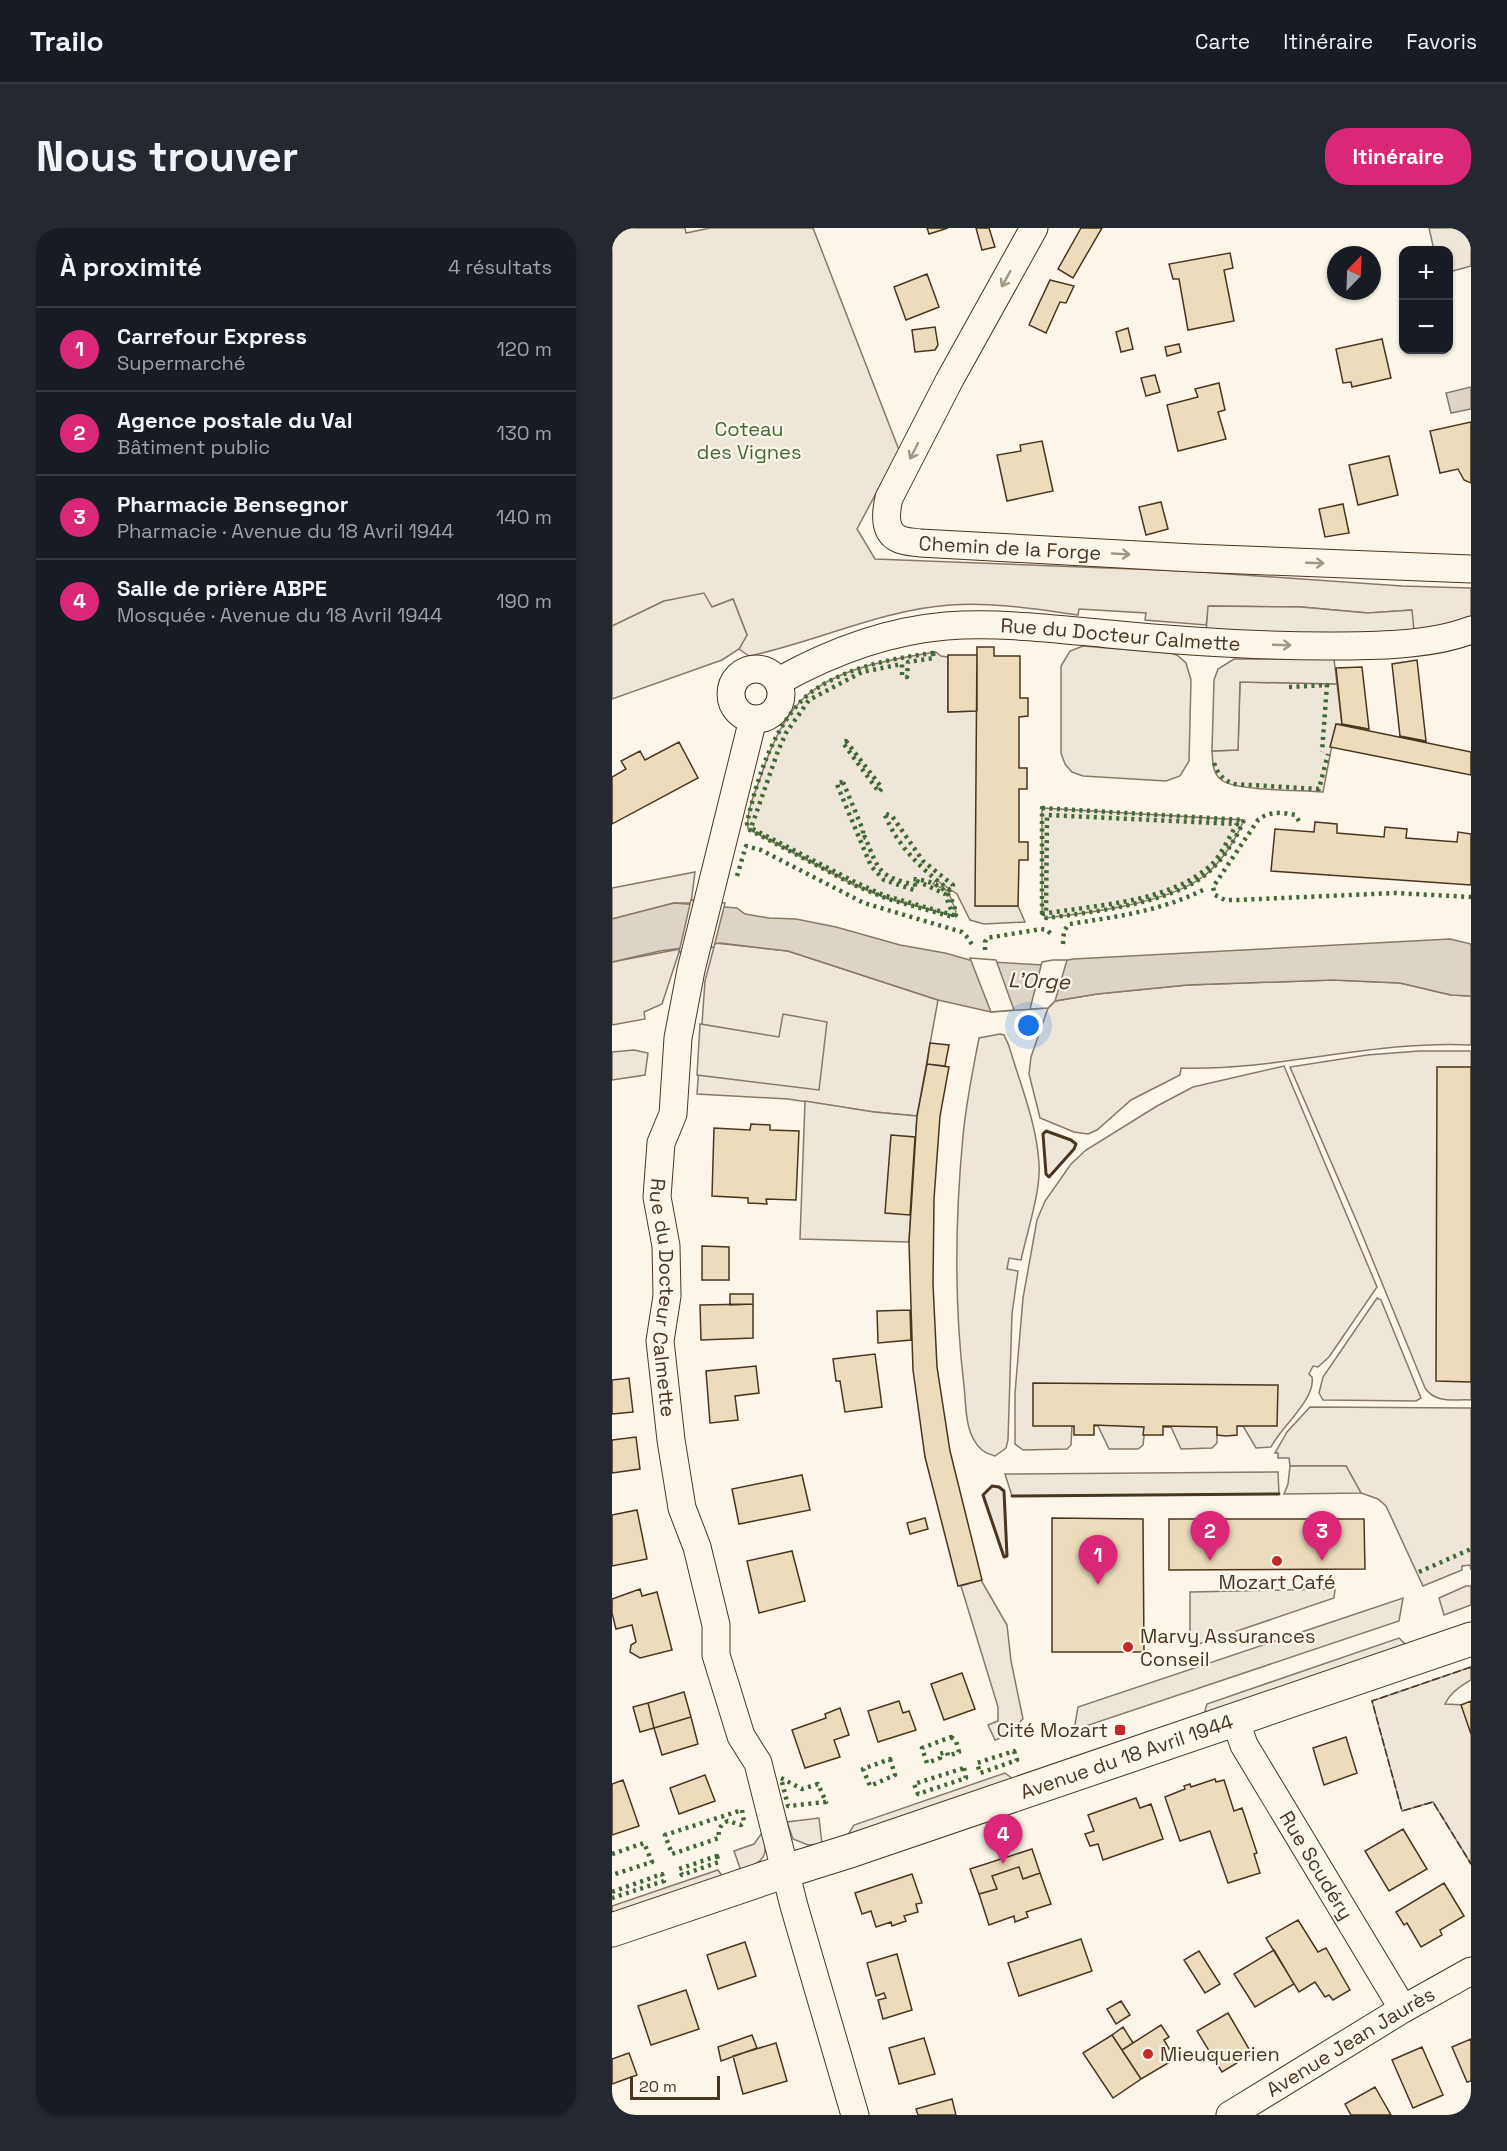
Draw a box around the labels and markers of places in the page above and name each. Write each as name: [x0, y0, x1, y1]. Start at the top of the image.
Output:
pin: 2: [1190, 1512, 1230, 1561]
pin: 3: [1302, 1512, 1342, 1561]
pin: 1: [1078, 1536, 1118, 1585]
marker: Mozart Café: [1270, 1554, 1284, 1568]
place label: Mozart Café: [1219, 1569, 1335, 1595]
place label: Marvy Assurances Conseil: [1140, 1623, 1315, 1672]
marker: Marvy Assurances Conseil: [1121, 1640, 1135, 1654]
place label: Cité Mozart: [997, 1717, 1108, 1743]
marker: Cité Mozart: [1113, 1723, 1127, 1737]
pin: 4: [984, 1814, 1022, 1864]
place label: Mieuquerien: [1160, 2041, 1280, 2067]
marker: Mieuquerien: [1141, 2047, 1155, 2061]

